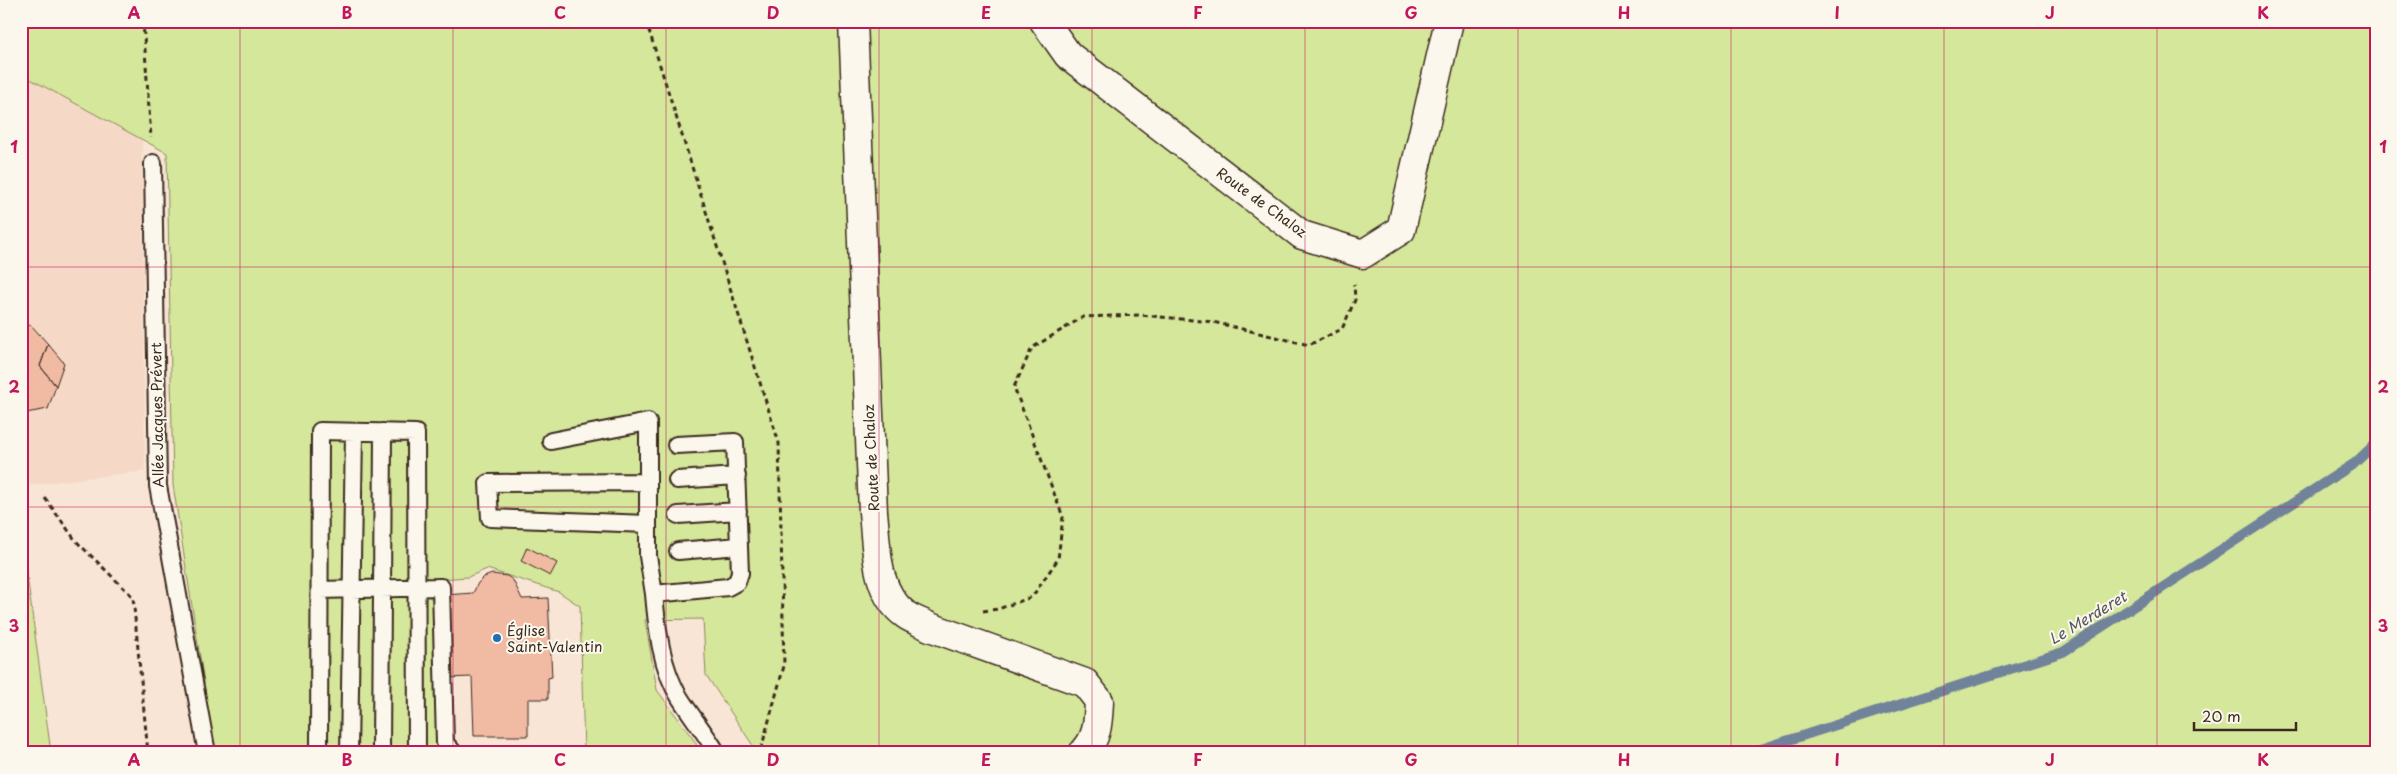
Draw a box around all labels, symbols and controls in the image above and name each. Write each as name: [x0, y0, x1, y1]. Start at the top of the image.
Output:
text: A: [128, 0, 141, 24]
text: B: [342, 0, 353, 24]
text: C: [554, 0, 566, 24]
text: D: [767, 0, 779, 24]
text: E: [981, 0, 991, 24]
text: F: [1193, 0, 1203, 24]
text: G: [1404, 0, 1418, 24]
text: H: [1618, 0, 1630, 24]
text: I: [1834, 0, 1840, 24]
text: J: [2045, 0, 2055, 24]
text: K: [2257, 0, 2269, 24]
text: 1: [10, 134, 18, 158]
text: 1: [2379, 134, 2387, 158]
street label: Route de Chaloz: [1212, 162, 1312, 242]
street label: Allée Jacques Prévert: [145, 342, 169, 488]
text: 2: [8, 374, 20, 398]
text: 2: [2377, 374, 2389, 398]
street label: Route de Chaloz: [858, 404, 884, 512]
water label: Le Merderet: [2044, 584, 2132, 649]
text: 3: [9, 613, 19, 637]
text: 3: [2378, 613, 2388, 637]
place label: Église Saint-Valentin: [507, 620, 602, 657]
marker: Église Saint-Valentin: [491, 632, 503, 644]
scale bar: [2194, 699, 2297, 731]
text: 20 m: [2202, 704, 2241, 727]
text: A: [128, 747, 141, 771]
text: B: [342, 747, 353, 771]
text: C: [554, 747, 566, 771]
text: D: [767, 747, 779, 771]
text: E: [981, 747, 991, 771]
text: F: [1193, 747, 1203, 771]
text: G: [1404, 747, 1418, 771]
text: H: [1618, 747, 1630, 771]
text: I: [1834, 747, 1840, 771]
text: J: [2045, 747, 2055, 771]
text: K: [2257, 747, 2269, 771]

